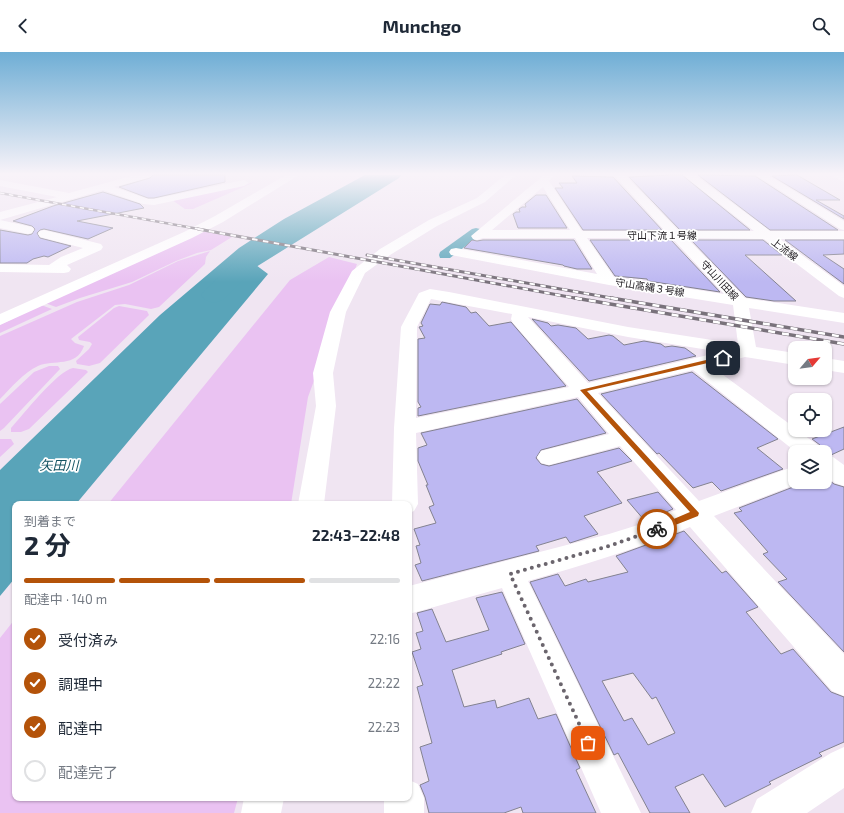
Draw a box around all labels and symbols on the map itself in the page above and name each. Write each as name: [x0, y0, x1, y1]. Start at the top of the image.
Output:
street label: 守山下流１号線: [627, 229, 697, 241]
street label: 上流線: [769, 235, 801, 263]
street label: 守山川田線: [699, 258, 741, 302]
street label: 守山高縄３号線: [614, 276, 686, 298]
pin: [706, 341, 740, 375]
north arrow: [788, 341, 832, 385]
water label: 矢田川: [39, 457, 80, 473]
courier: [637, 509, 677, 549]
pin: [571, 726, 605, 760]

